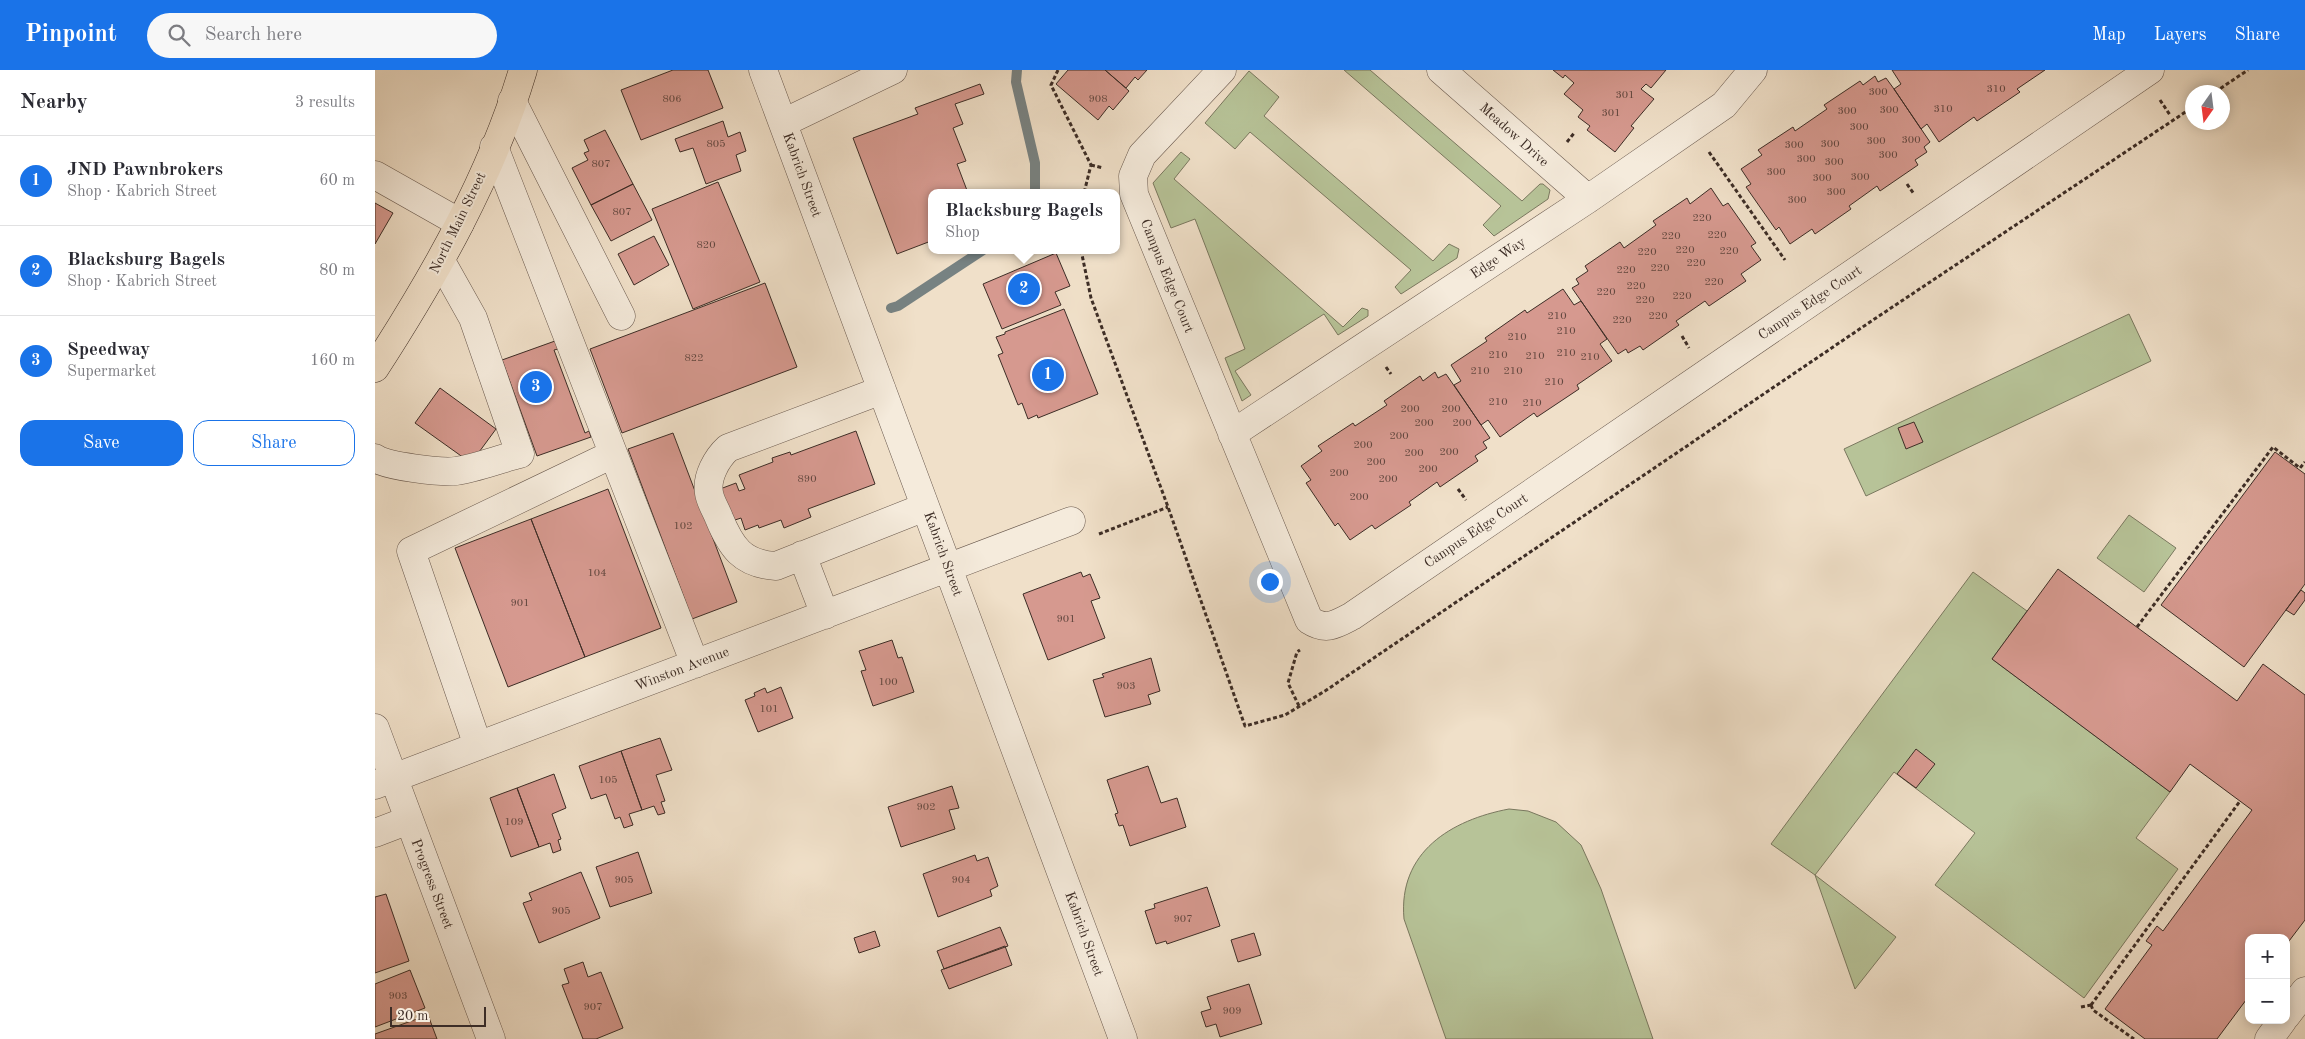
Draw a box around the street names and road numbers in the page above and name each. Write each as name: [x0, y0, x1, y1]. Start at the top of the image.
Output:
street label: Meadow Drive: [1477, 101, 1551, 169]
street label: Kabrich Street: [780, 131, 824, 219]
street label: North Main Street: [427, 170, 489, 276]
street label: Campus Edge Court: [1138, 217, 1196, 335]
street label: Edge Way: [1468, 234, 1528, 281]
street label: Campus Edge Court: [1756, 263, 1864, 343]
street label: Campus Edge Court: [1422, 491, 1530, 571]
street label: Kabrich Street: [921, 510, 965, 598]
street label: Winston Avenue: [633, 645, 731, 693]
street label: Progress Street: [408, 837, 456, 931]
street label: Kabrich Street: [1062, 890, 1106, 978]

